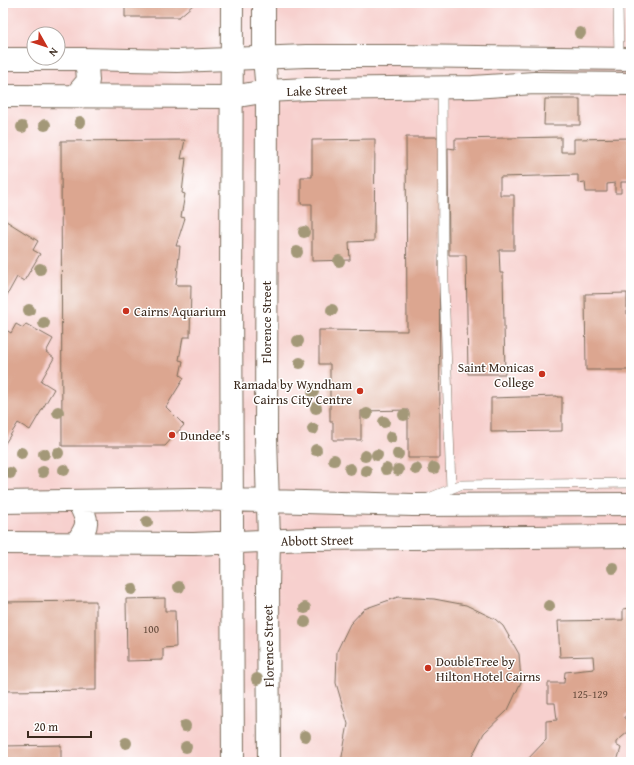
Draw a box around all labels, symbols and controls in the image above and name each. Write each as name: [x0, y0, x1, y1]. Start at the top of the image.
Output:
north arrow: [26, 26, 66, 66]
text: N: [45, 44, 62, 61]
street label: Lake Street: [286, 80, 348, 101]
street label: Florence Street: [257, 280, 276, 363]
place label: Cairns Aquarium: [134, 302, 226, 321]
marker: Cairns Aquarium: [121, 306, 131, 316]
place label: Saint Monicas College: [458, 358, 534, 392]
marker: Saint Monicas College: [537, 369, 547, 379]
place label: Ramada by Wyndham Cairns City Centre: [234, 375, 352, 409]
marker: Ramada by Wyndham Cairns City Centre: [355, 386, 365, 396]
place label: Dundee's: [180, 426, 230, 445]
marker: Dundee's: [167, 430, 177, 440]
street label: Abbott Street: [280, 530, 354, 551]
street label: Florence Street: [258, 604, 279, 688]
house number: 100: [143, 621, 159, 637]
place label: DoubleTree by Hilton Hotel Cairns: [436, 652, 540, 686]
marker: DoubleTree by Hilton Hotel Cairns: [423, 663, 433, 673]
house number: 125-129: [572, 686, 608, 702]
scale bar: [28, 713, 91, 739]
text: 20 m: [34, 718, 58, 735]

